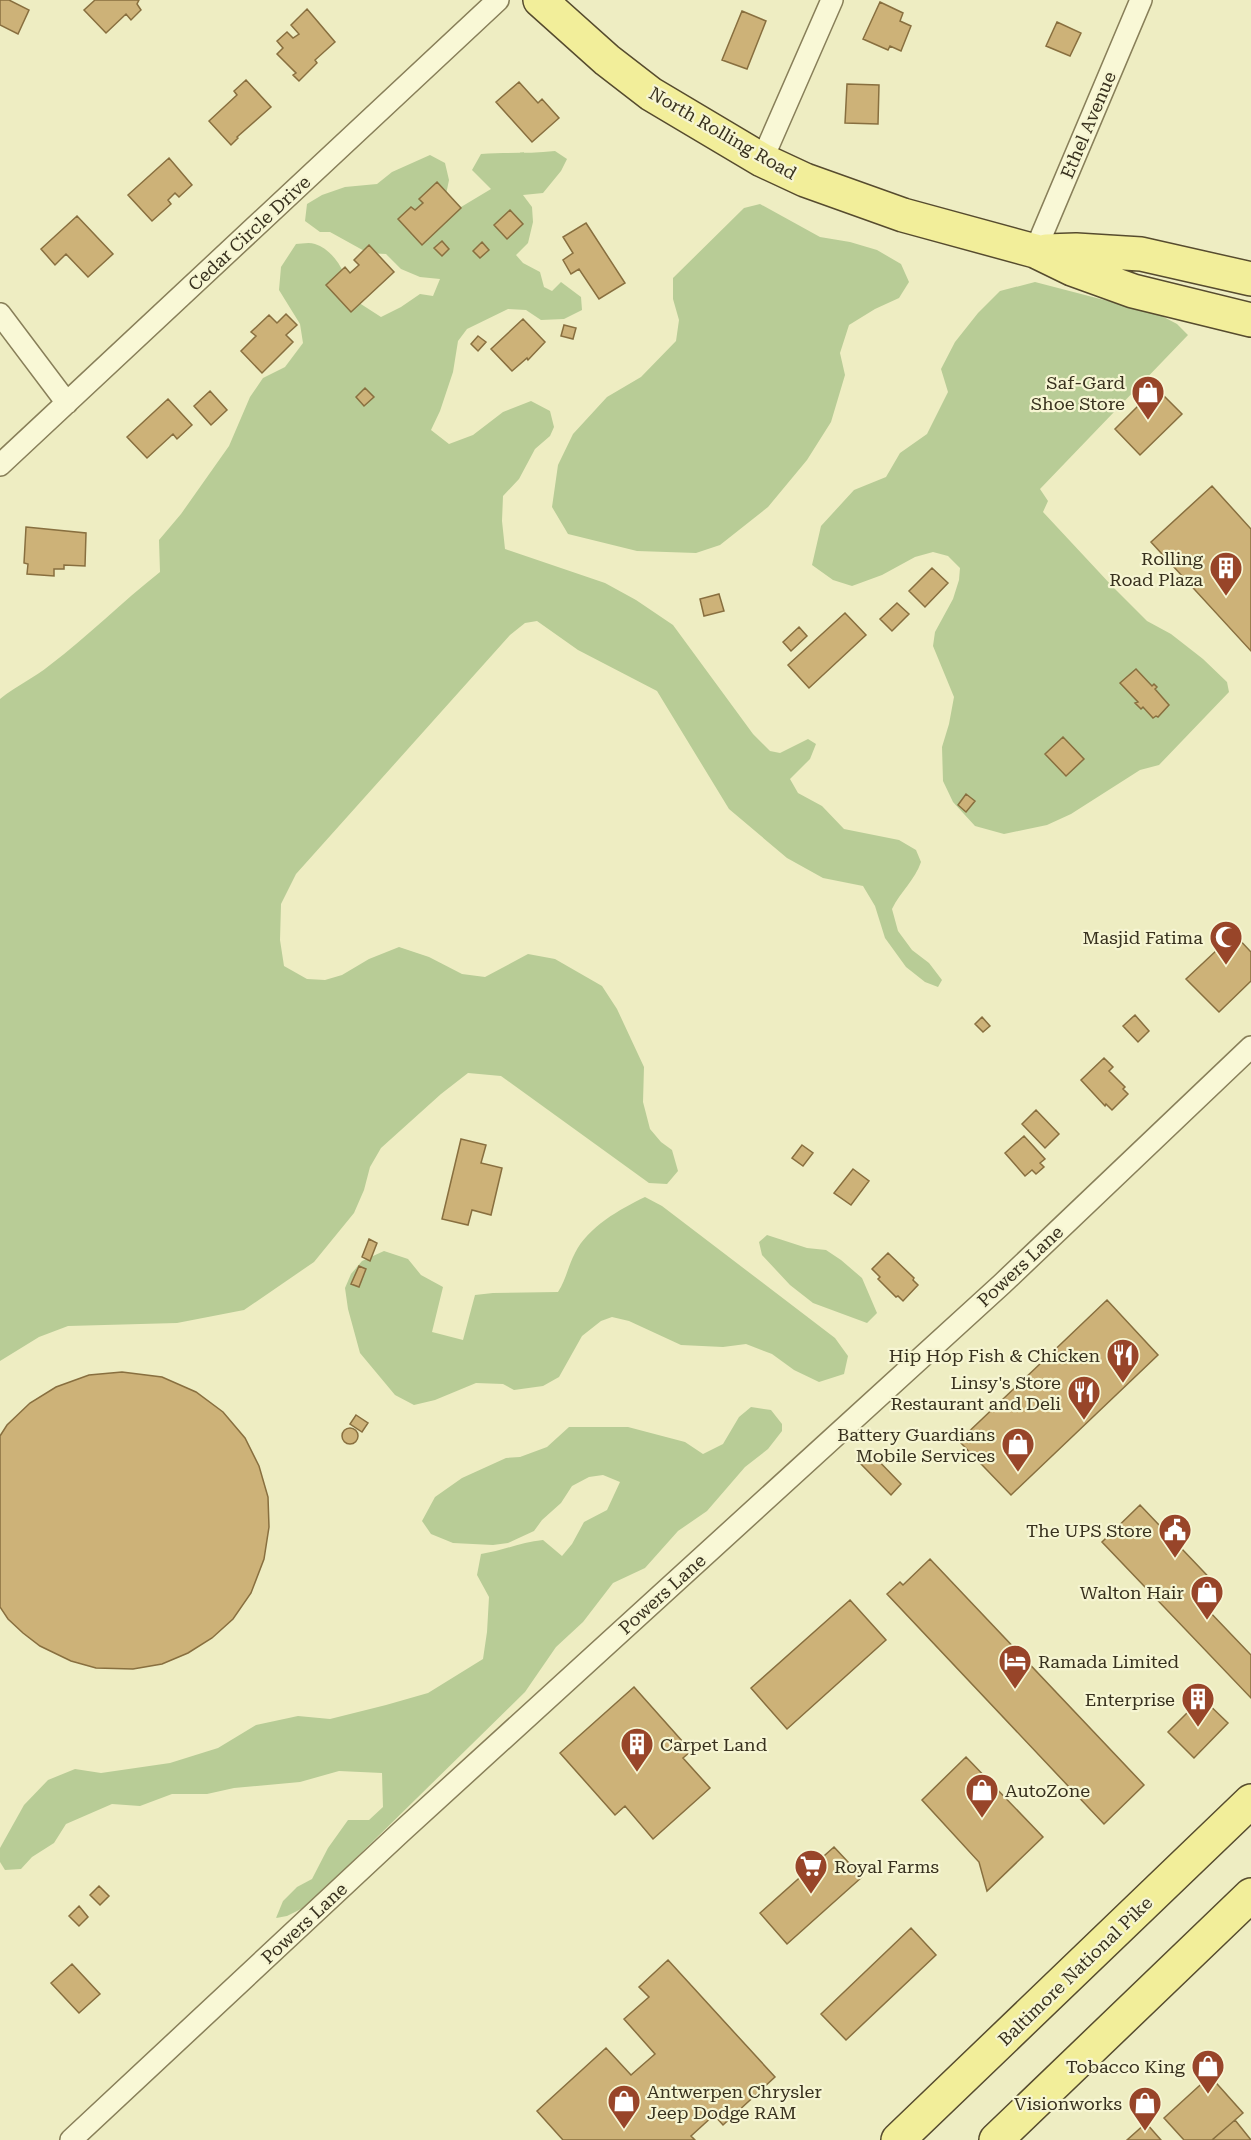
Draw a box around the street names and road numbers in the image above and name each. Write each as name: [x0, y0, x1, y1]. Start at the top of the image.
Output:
street label: Ethel Avenue: [1056, 68, 1120, 182]
street label: North Rolling Road: [646, 82, 801, 184]
street label: Cedar Circle Drive: [184, 171, 315, 295]
street label: Powers Lane: [973, 1221, 1067, 1311]
street label: Powers Lane: [614, 1550, 710, 1638]
street label: Powers Lane: [257, 1878, 351, 1968]
street label: Baltimore National Pike: [994, 1892, 1156, 2050]

